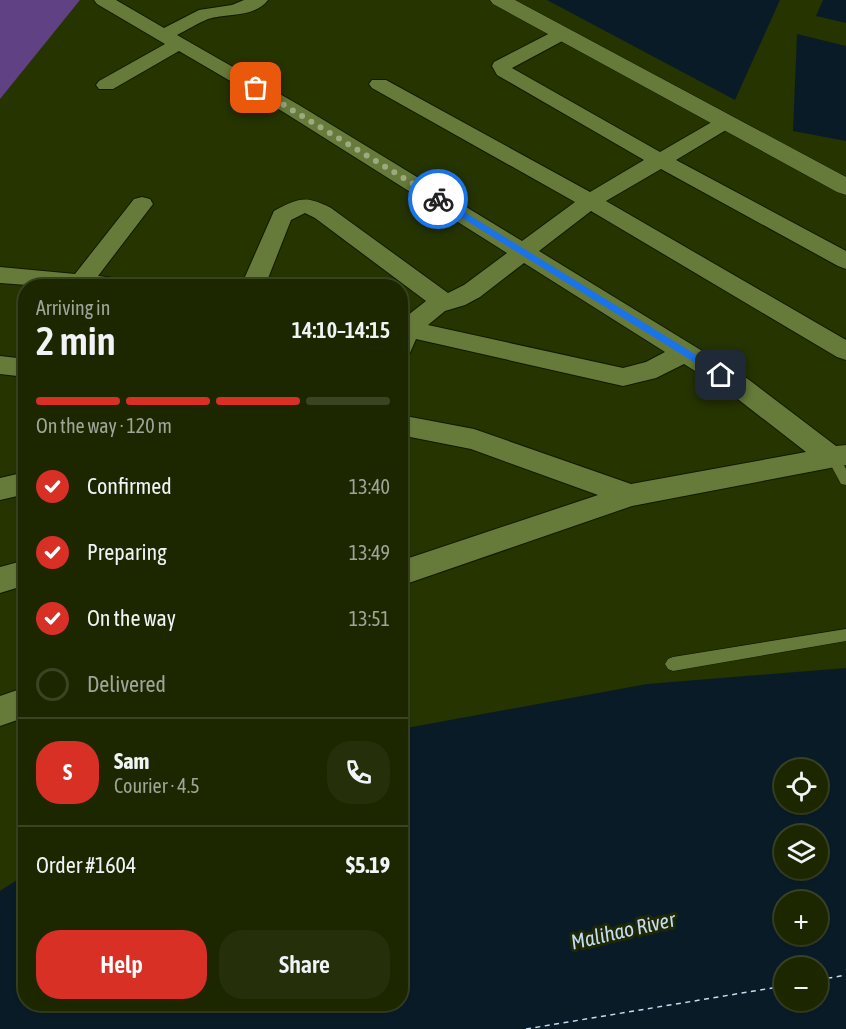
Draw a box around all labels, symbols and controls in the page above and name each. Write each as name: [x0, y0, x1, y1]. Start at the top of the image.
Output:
pin: [230, 62, 281, 113]
icon: bag: [239, 71, 272, 104]
courier: [408, 169, 468, 229]
icon: bike: [422, 183, 455, 216]
text: Arriving in: [36, 296, 110, 319]
text: 14:10–14:15: [292, 317, 390, 343]
text: 2 min: [36, 319, 116, 363]
pin: [695, 349, 746, 400]
icon: home: [704, 358, 737, 391]
text: On the way · 120 m: [36, 414, 172, 437]
icon: check: [36, 470, 69, 503]
text: Confirmed: [87, 473, 172, 499]
text: 13:40: [349, 475, 390, 498]
icon: check: [36, 536, 69, 569]
text: Preparing: [87, 539, 167, 565]
text: 13:49: [349, 541, 390, 564]
icon: check: [36, 602, 69, 635]
text: On the way: [87, 605, 176, 631]
text: 13:51: [349, 607, 390, 630]
text: Delivered: [87, 671, 166, 697]
button: phone: [327, 741, 390, 804]
text: Sam: [114, 748, 149, 774]
text: S: [63, 759, 72, 785]
map controls: [774, 759, 828, 1011]
button: locate: [774, 759, 828, 813]
text: Courier · 4.5: [114, 774, 200, 797]
button: layers: [774, 825, 828, 879]
text: Order #1604: [36, 852, 136, 878]
text: $5.19: [346, 852, 390, 878]
button: +: [774, 891, 828, 945]
water label: Malihao River: [568, 906, 678, 954]
button: Help: [36, 930, 207, 999]
button: Share: [219, 930, 390, 999]
button: −: [774, 957, 828, 1011]

